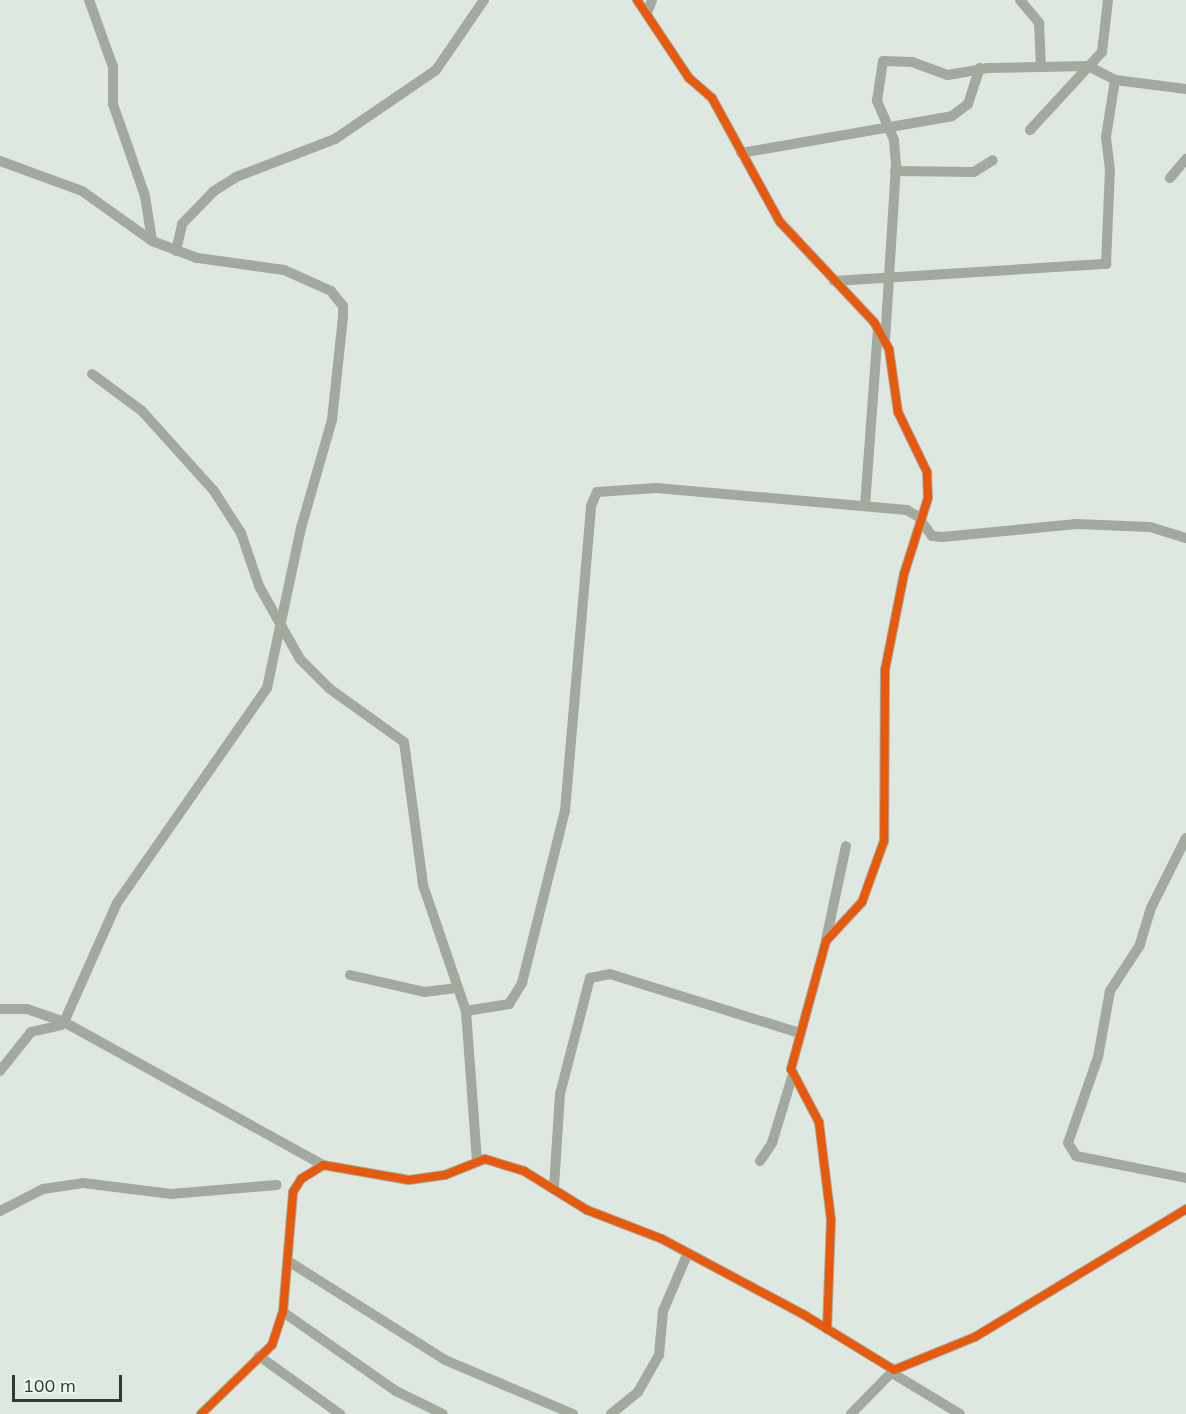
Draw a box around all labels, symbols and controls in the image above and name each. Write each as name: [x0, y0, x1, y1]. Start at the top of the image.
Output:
scale bar: [15, 1363, 124, 1401]
text: 100 m: [23, 1374, 76, 1397]

